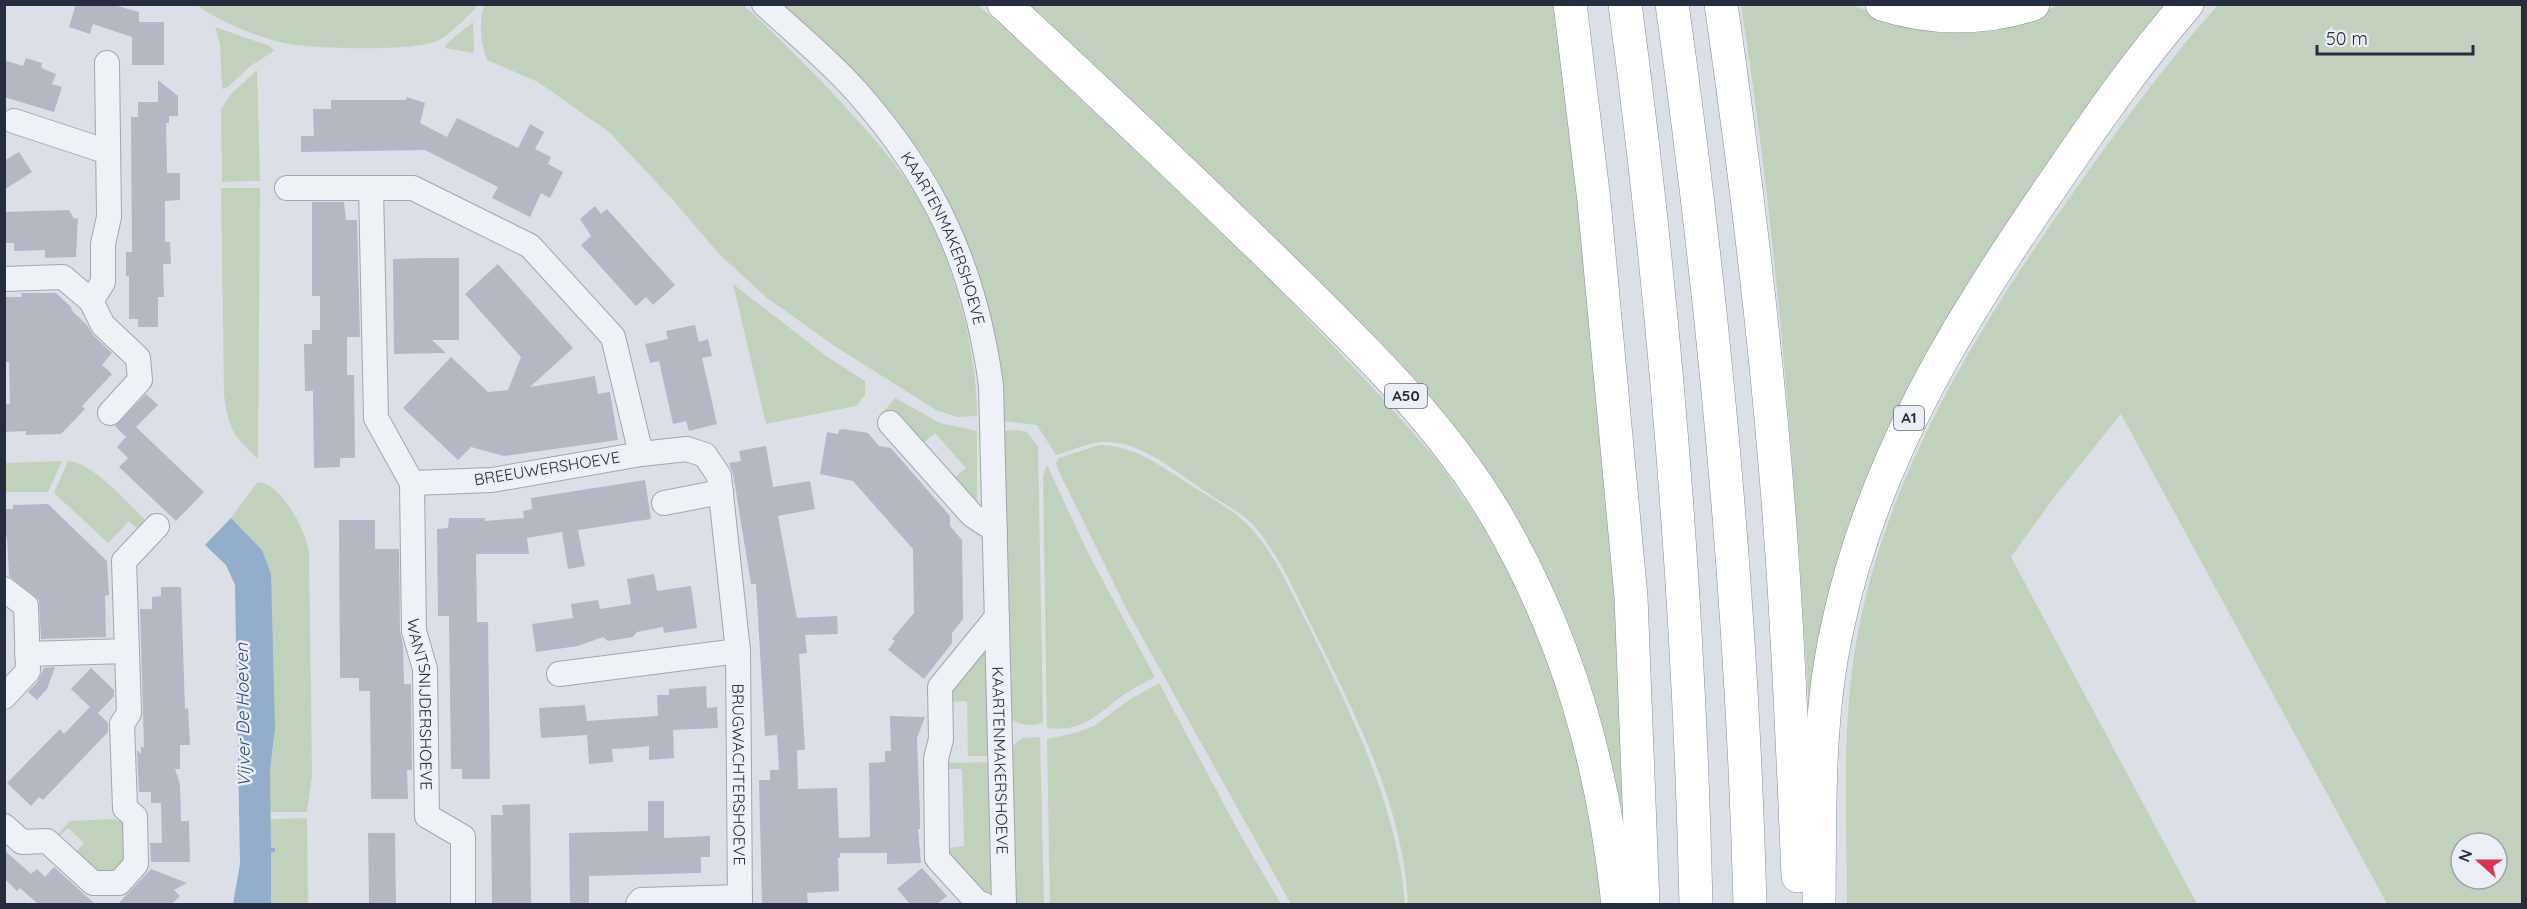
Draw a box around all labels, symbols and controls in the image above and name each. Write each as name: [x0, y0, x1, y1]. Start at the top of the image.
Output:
scale bar: [2317, 18, 2473, 56]
text: 50 m: [2326, 27, 2368, 50]
street label: KAARTENMAKERSHOEVE: [897, 148, 990, 327]
road number: A50: [1385, 384, 1427, 408]
road number: A1: [1894, 406, 1924, 430]
street label: BREEUWERSHOEVE: [473, 447, 621, 489]
street label: WANTSNIJDERSHOEVE: [404, 618, 437, 790]
water label: Vijver De Hoeven: [230, 642, 255, 787]
street label: KAARTENMAKERSHOEVE: [988, 666, 1013, 855]
street label: BRUGWACHTERSHOEVE: [728, 683, 750, 866]
north arrow: [2449, 831, 2509, 891]
text: N: [2454, 847, 2476, 865]

